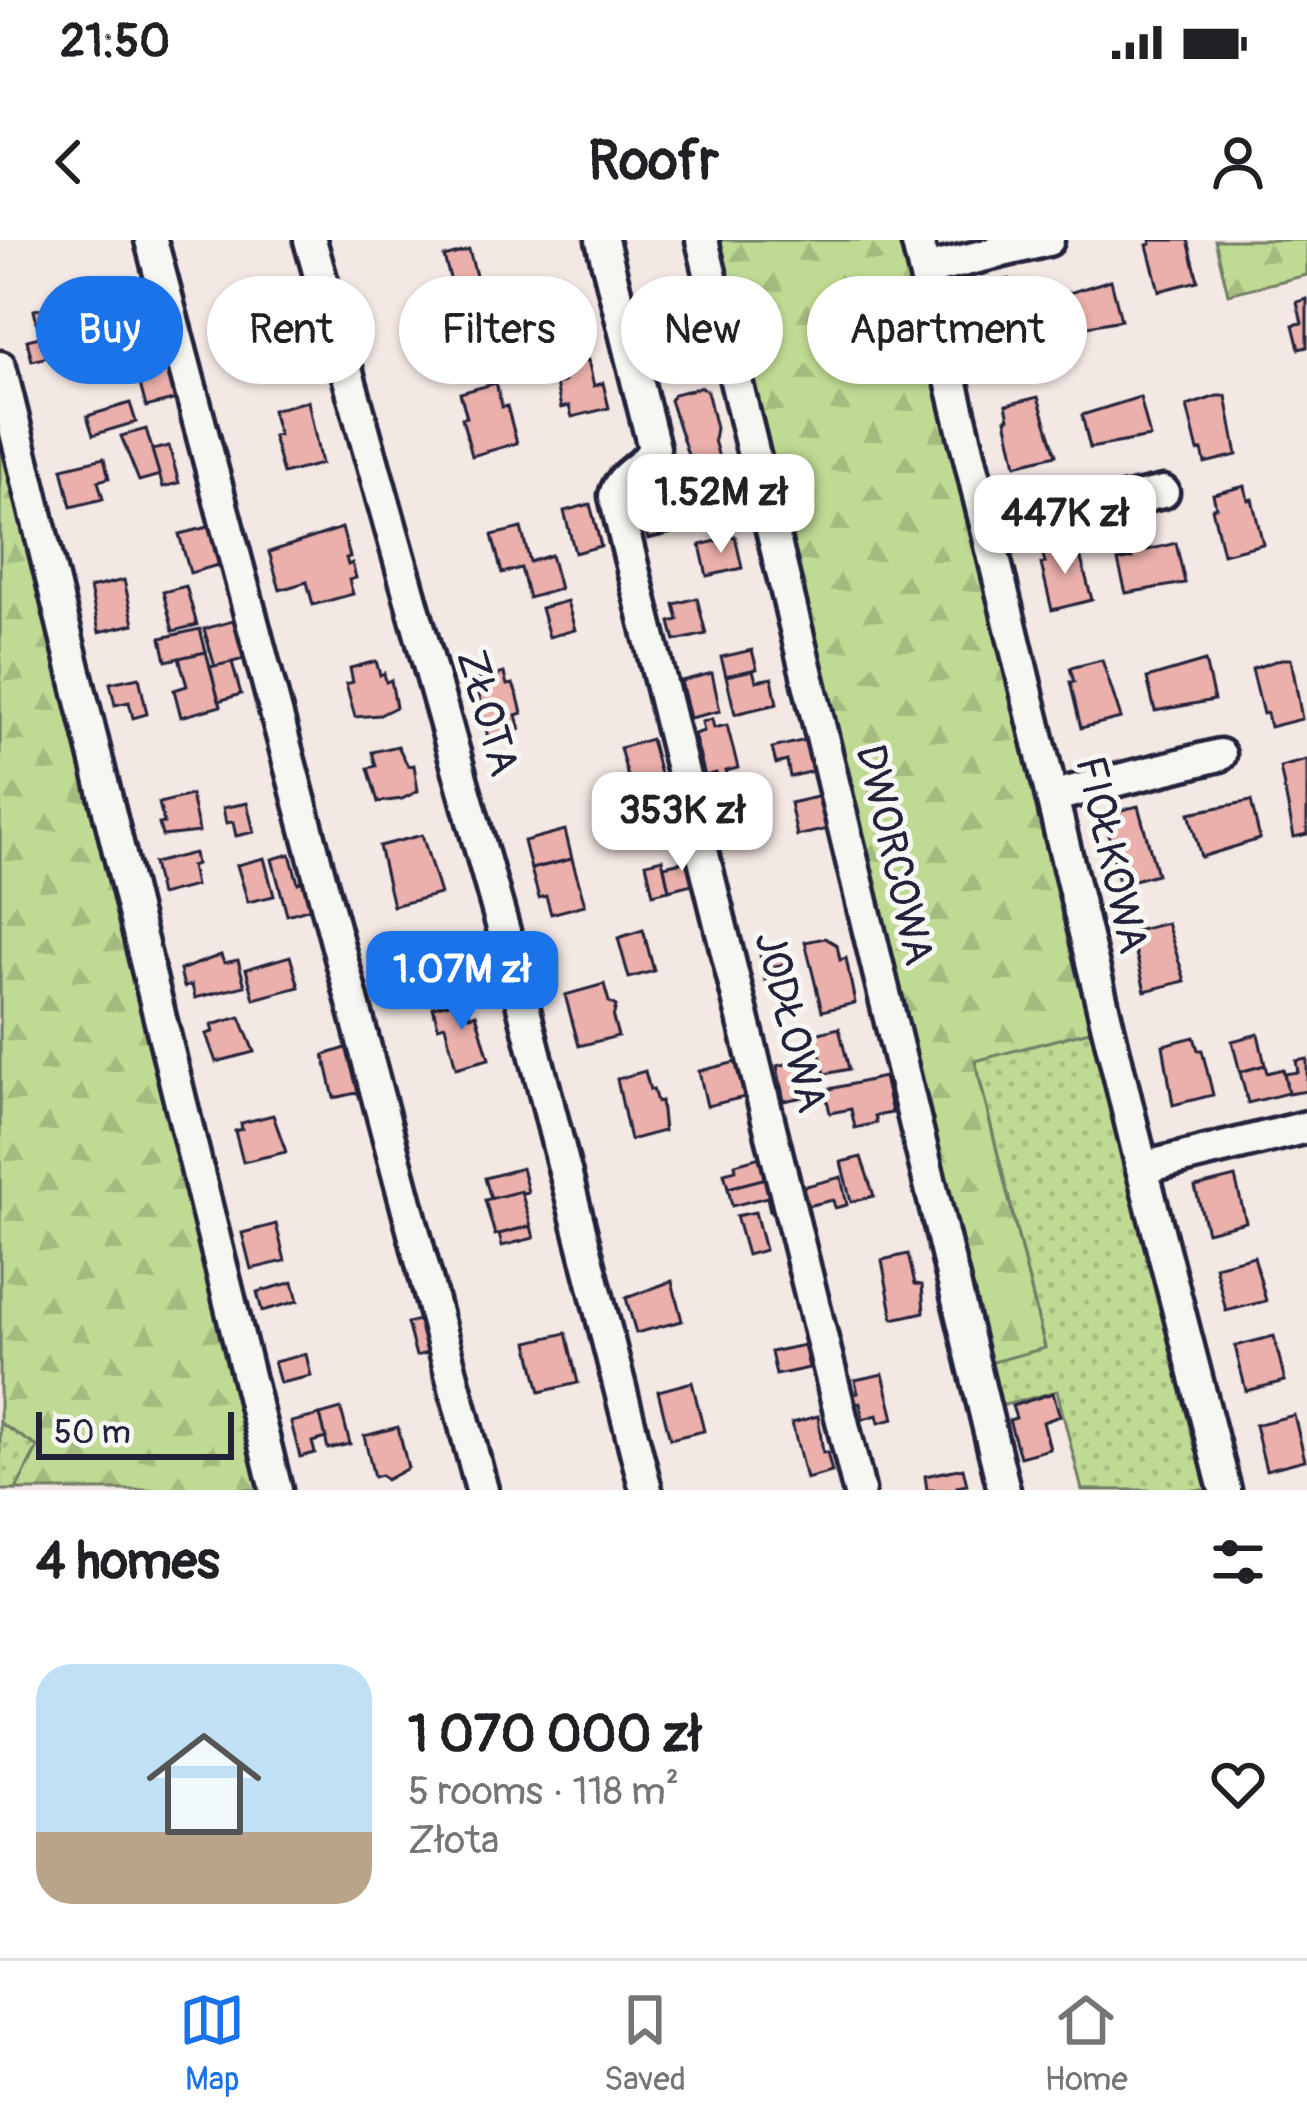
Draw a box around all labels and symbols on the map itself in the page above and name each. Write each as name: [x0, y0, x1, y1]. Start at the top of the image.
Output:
pin: 1.52M zł: [597, 454, 845, 556]
pin: 447K zł: [954, 475, 1176, 577]
street label: ZŁOTA: [444, 644, 530, 782]
street label: DWORCOWA: [843, 740, 945, 970]
street label: FIOŁKOWA: [1063, 752, 1159, 958]
pin: 353K zł: [571, 772, 793, 874]
street label: JODŁOWA: [742, 926, 838, 1118]
pin: 1.07M zł: [338, 931, 586, 1033]
scale bar: [36, 1406, 234, 1459]

